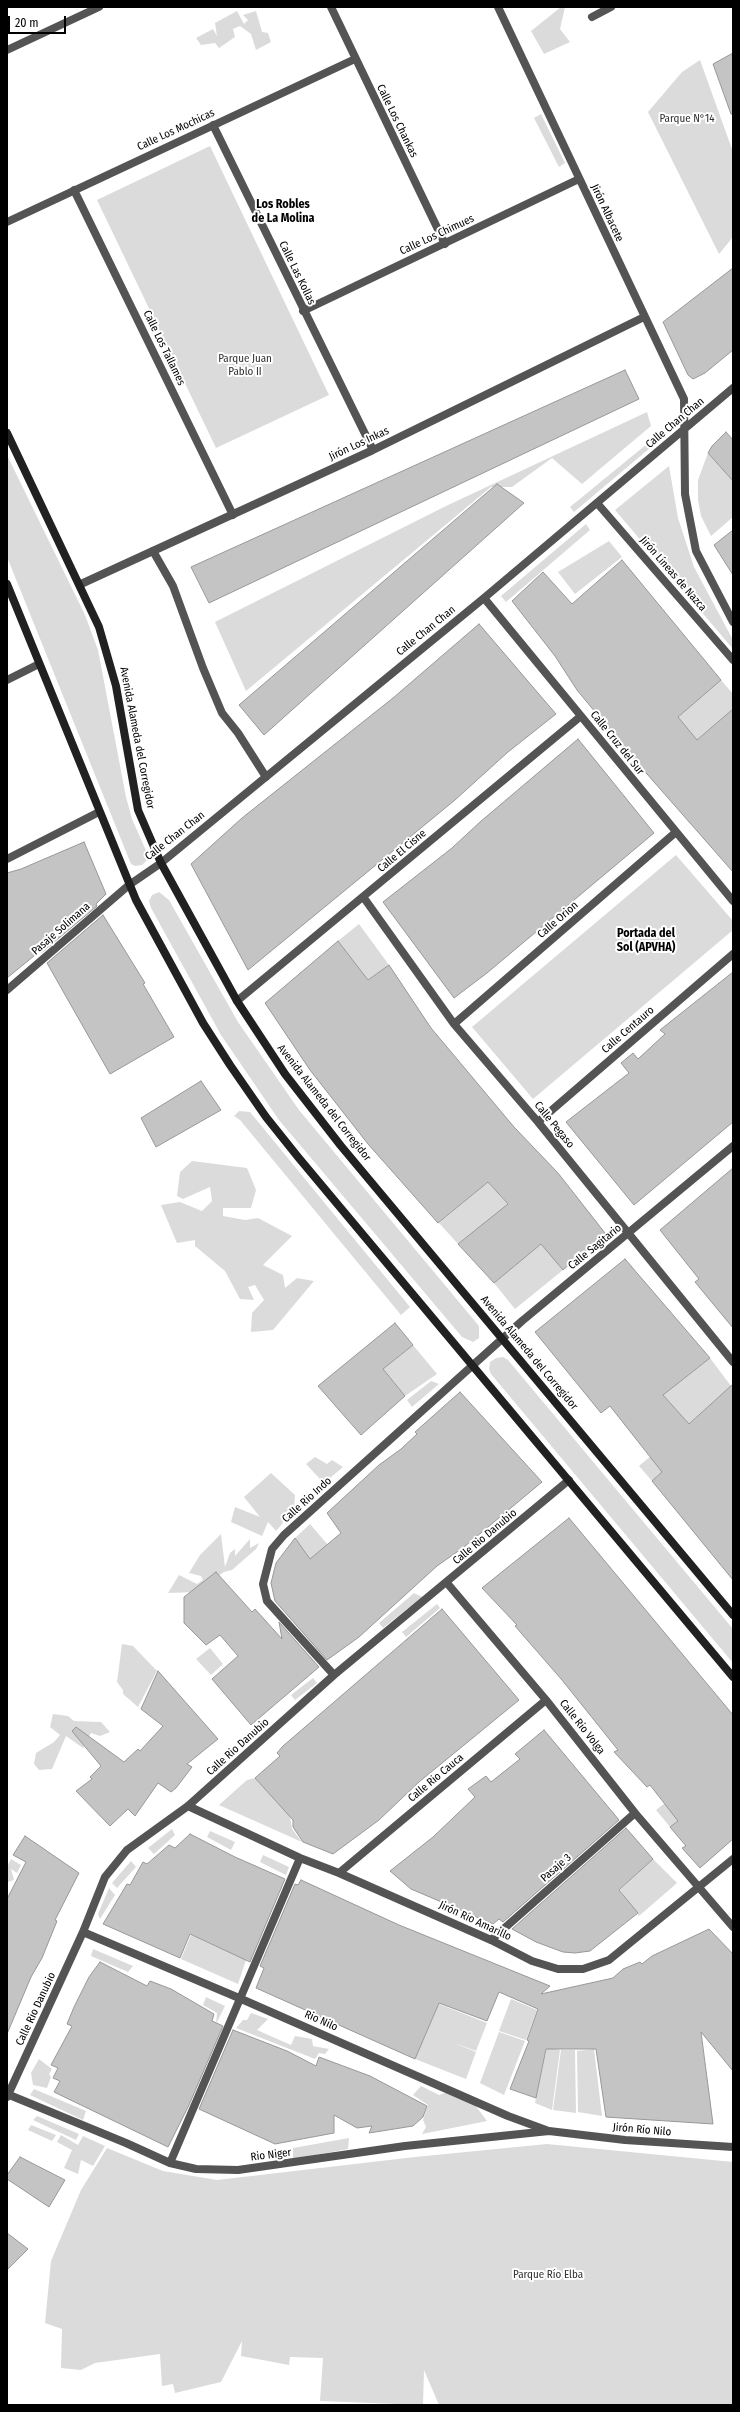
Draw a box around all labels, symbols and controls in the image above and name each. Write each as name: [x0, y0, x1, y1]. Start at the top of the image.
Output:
scale bar: [10, 8, 68, 34]
text: 20 m: [15, 16, 39, 30]
street label: Calle Los Chankas: [374, 82, 420, 160]
street label: Calle Los Mochicas: [135, 106, 217, 154]
park label: Parque N°14: [659, 112, 715, 126]
street label: Jirón Albacete: [588, 182, 626, 244]
district label: Los Robles de La Molina: [252, 198, 314, 226]
street label: Calle Los Chimues: [398, 212, 476, 258]
street label: Calle Las Kollas: [276, 239, 318, 307]
street label: Calle Los Tallames: [140, 308, 188, 388]
park label: Parque Juan Pablo II: [218, 352, 272, 378]
street label: Calle Chan Chan: [643, 395, 707, 451]
street label: Jirón Los Inkas: [327, 424, 391, 464]
street label: Jirón Líneas de Nazca: [637, 534, 709, 614]
street label: Calle Chan Chan: [394, 603, 458, 659]
street label: Avenida Alameda del Corregidor: [117, 666, 157, 810]
street label: Calle Cruz del Sur: [587, 708, 647, 778]
street label: Calle Chan Chan: [143, 809, 207, 863]
street label: Calle El Cisne: [375, 827, 429, 875]
street label: Calle Orion: [535, 899, 581, 941]
street label: Pasaje Solimana: [29, 900, 93, 958]
district label: Portada del Sol (APVHA): [617, 927, 675, 955]
street label: Calle Centauro: [599, 1004, 657, 1056]
street label: Avenida Alameda del Corregidor: [274, 1042, 374, 1164]
street label: Calle Pegaso: [531, 1099, 577, 1151]
street label: Calle Sagitario: [566, 1222, 624, 1272]
street label: Avenida Alameda del Corregidor: [477, 1293, 581, 1413]
street label: Calle Rio Indo: [280, 1474, 334, 1526]
street label: Calle Rio Danubio: [450, 1506, 520, 1568]
street label: Calle Rio Volga: [556, 1697, 608, 1757]
street label: Calle Rio Danubio: [204, 1716, 272, 1778]
street label: Calle Rio Cauca: [406, 1751, 466, 1805]
street label: Pasaje 3: [538, 1851, 574, 1885]
street label: Jirón Río Amarillo: [437, 1898, 513, 1944]
street label: Calle Rio Danubio: [13, 1970, 59, 2048]
street label: Rio Nilo: [302, 2008, 340, 2034]
street label: Jirón Río Nilo: [612, 2121, 672, 2139]
street label: Rio Niger: [250, 2146, 292, 2164]
park label: Parque Río Elba: [513, 2268, 583, 2282]

